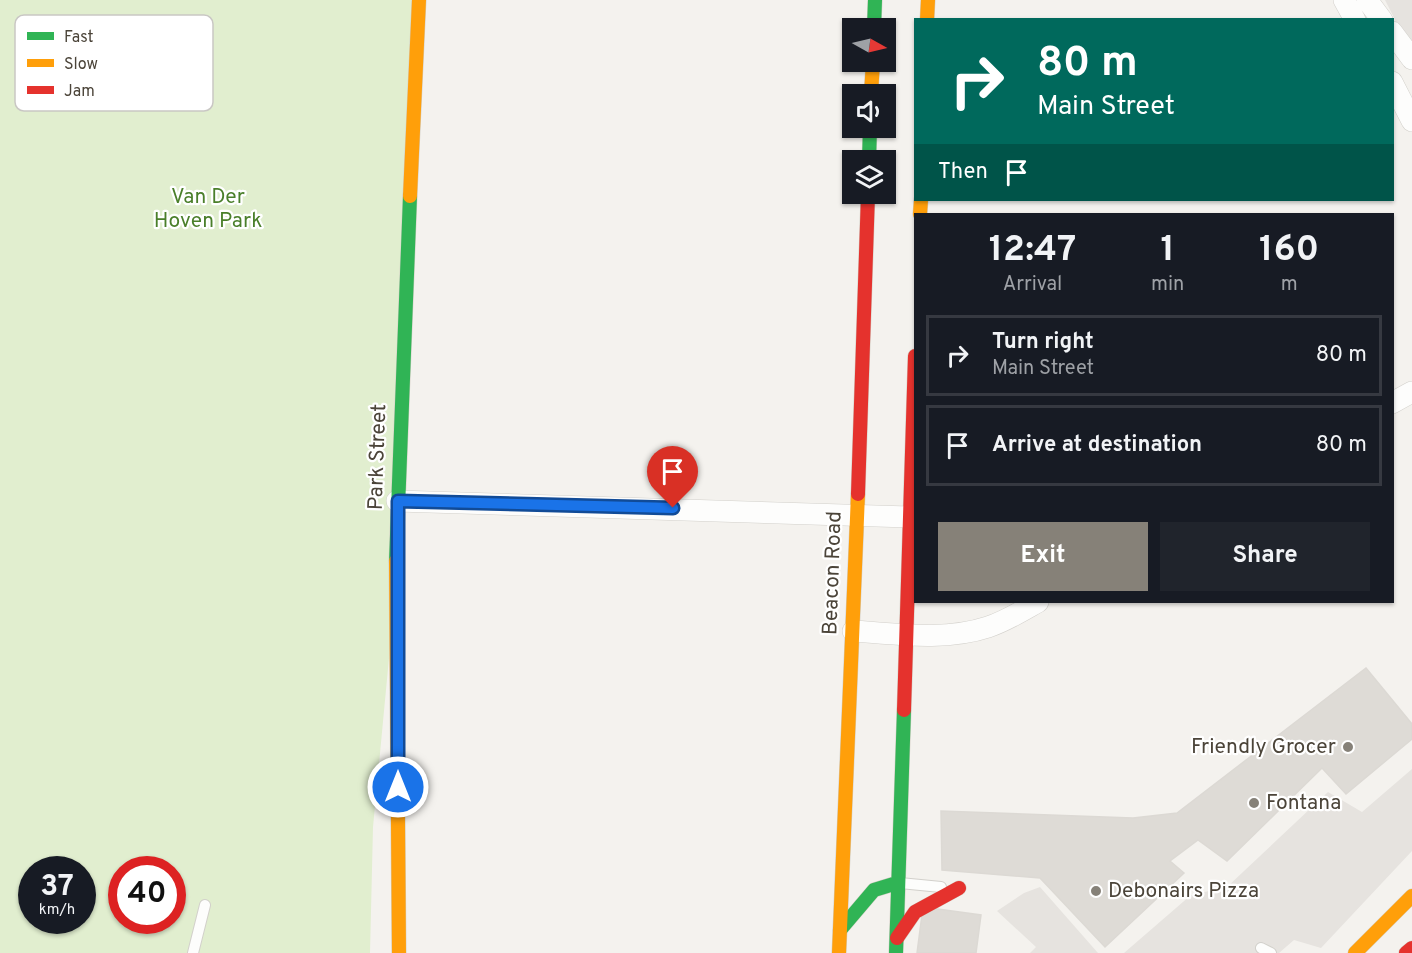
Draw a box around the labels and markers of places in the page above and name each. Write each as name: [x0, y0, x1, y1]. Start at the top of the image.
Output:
pin: [647, 446, 698, 508]
place label: Friendly Grocer: [1191, 734, 1336, 761]
marker: Friendly Grocer: [1341, 740, 1355, 754]
place label: Fontana: [1266, 790, 1341, 817]
marker: Fontana: [1247, 796, 1261, 810]
place label: Debonairs Pizza: [1108, 878, 1259, 905]
marker: Debonairs Pizza: [1089, 884, 1103, 898]

